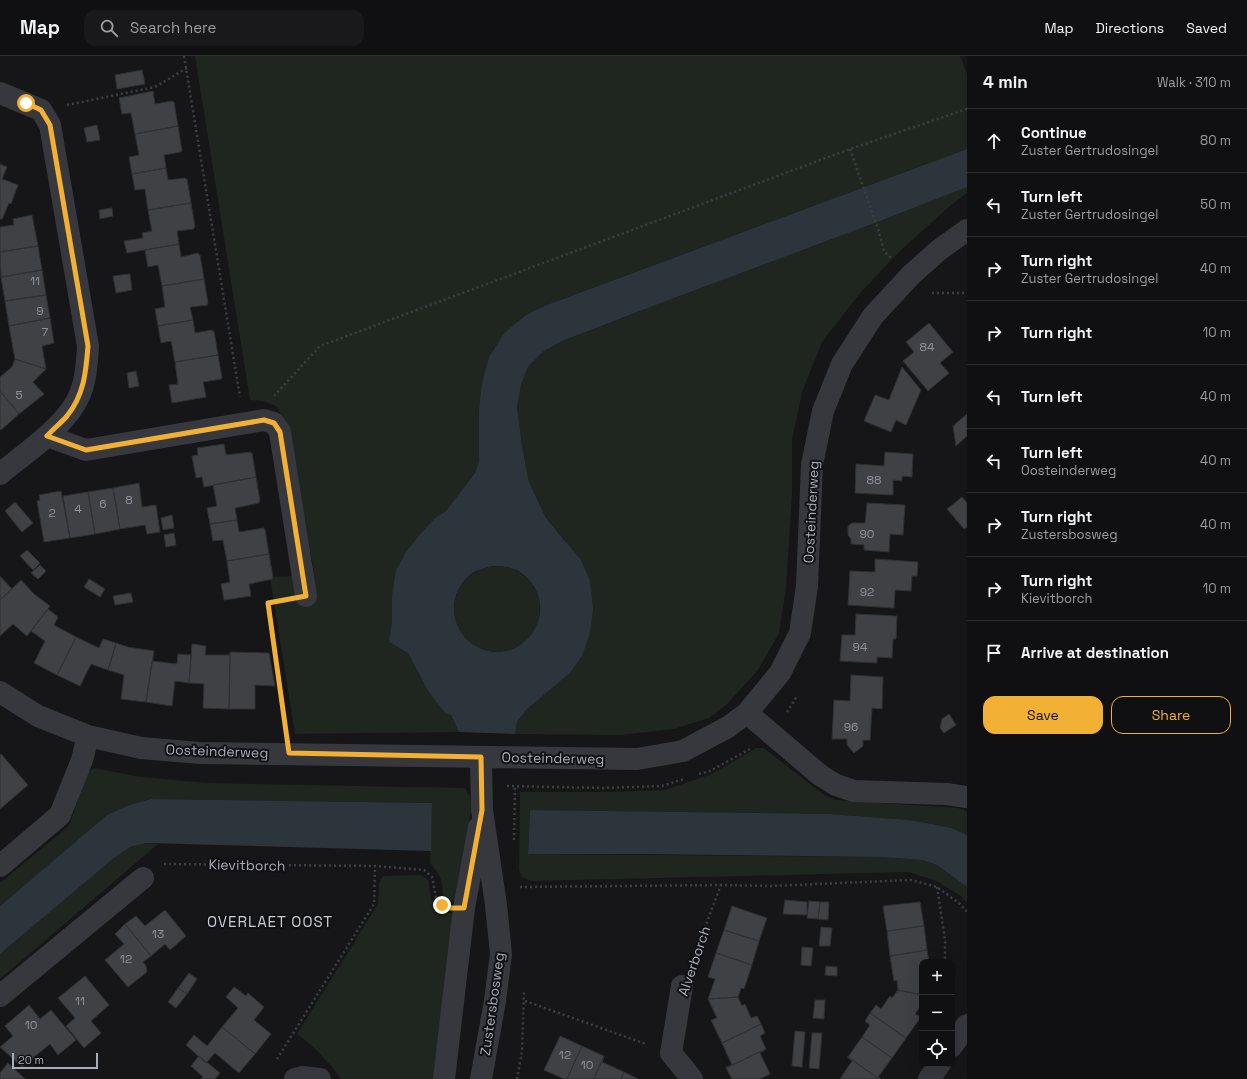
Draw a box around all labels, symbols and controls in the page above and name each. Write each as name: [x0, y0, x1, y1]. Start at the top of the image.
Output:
search box: [84, 10, 364, 46]
text: Map: [20, 15, 60, 40]
icon: search: [98, 17, 120, 39]
text: Search here: [130, 18, 216, 37]
text: Map: [1044, 19, 1074, 37]
text: Directions: [1096, 19, 1164, 37]
text: Saved: [1186, 19, 1227, 37]
text: 4 min: [983, 71, 1028, 93]
text: Walk · 310 m: [1157, 74, 1231, 91]
route start: [17, 94, 35, 112]
text: Continue: [1021, 123, 1087, 142]
icon: ahead: [983, 130, 1005, 152]
text: 80 m: [1200, 132, 1231, 149]
text: Zuster Gertrudosingel: [1021, 142, 1158, 159]
text: Turn left: [1021, 187, 1083, 206]
icon: left: [983, 194, 1005, 216]
text: 50 m: [1200, 196, 1231, 213]
text: Zuster Gertrudosingel: [1021, 206, 1158, 223]
text: Turn right: [1021, 251, 1092, 270]
icon: right: [983, 258, 1005, 280]
text: 40 m: [1200, 260, 1231, 277]
text: Zuster Gertrudosingel: [1021, 270, 1158, 287]
house number: 11: [30, 273, 40, 289]
house number: 9: [36, 303, 44, 319]
icon: right: [983, 322, 1005, 344]
text: Turn right: [1021, 323, 1092, 342]
house number: 7: [42, 324, 49, 340]
text: 10 m: [1203, 324, 1231, 341]
house number: 84: [920, 339, 935, 355]
icon: left: [983, 386, 1005, 408]
house number: 5: [15, 387, 23, 403]
text: Turn left: [1021, 387, 1083, 406]
text: 40 m: [1200, 388, 1231, 405]
text: Turn left: [1021, 443, 1083, 462]
icon: left: [983, 450, 1005, 472]
text: 40 m: [1200, 452, 1231, 469]
street label: Oosteinderweg: [799, 460, 823, 564]
text: Oosteinderweg: [1021, 462, 1116, 479]
house number: 88: [867, 472, 881, 488]
house number: 8: [125, 492, 133, 508]
house number: 6: [99, 496, 107, 512]
house number: 4: [74, 501, 82, 517]
house number: 2: [48, 505, 56, 521]
text: Turn right: [1021, 507, 1092, 526]
icon: right: [983, 514, 1005, 536]
text: 40 m: [1200, 516, 1231, 533]
house number: 90: [859, 526, 875, 542]
text: Zustersbosweg: [1021, 526, 1118, 543]
text: Turn right: [1021, 571, 1092, 590]
icon: right: [983, 578, 1005, 600]
text: 10 m: [1203, 580, 1231, 597]
house number: 92: [860, 584, 874, 600]
text: Kievitborch: [1021, 590, 1093, 607]
house number: 94: [853, 639, 868, 655]
icon: arrive: [983, 642, 1005, 664]
text: Arrive at destination: [1021, 643, 1169, 662]
button: Save: [983, 696, 1103, 734]
button: Share: [1111, 696, 1231, 734]
house number: 96: [844, 719, 858, 735]
street label: Oosteinderweg: [165, 740, 269, 762]
street label: Oosteinderweg: [502, 748, 604, 768]
street label: Kievitborch: [208, 855, 286, 875]
route end: [433, 896, 451, 914]
district label: OVERLAET OOST: [207, 912, 333, 931]
street label: Alverborch: [674, 924, 714, 998]
house number: 13: [152, 926, 164, 942]
house number: 12: [120, 951, 132, 967]
street label: Zustersbosweg: [476, 951, 508, 1057]
map controls: [919, 959, 955, 1067]
button: +: [919, 959, 955, 995]
house number: 11: [75, 993, 85, 1009]
button: −: [919, 995, 955, 1031]
house number: 10: [25, 1017, 37, 1033]
button: locate: [919, 1031, 955, 1067]
house number: 12: [559, 1047, 571, 1063]
scale bar: [12, 1051, 98, 1070]
text: 20 m: [18, 1053, 44, 1067]
house number: 10: [581, 1057, 593, 1073]

